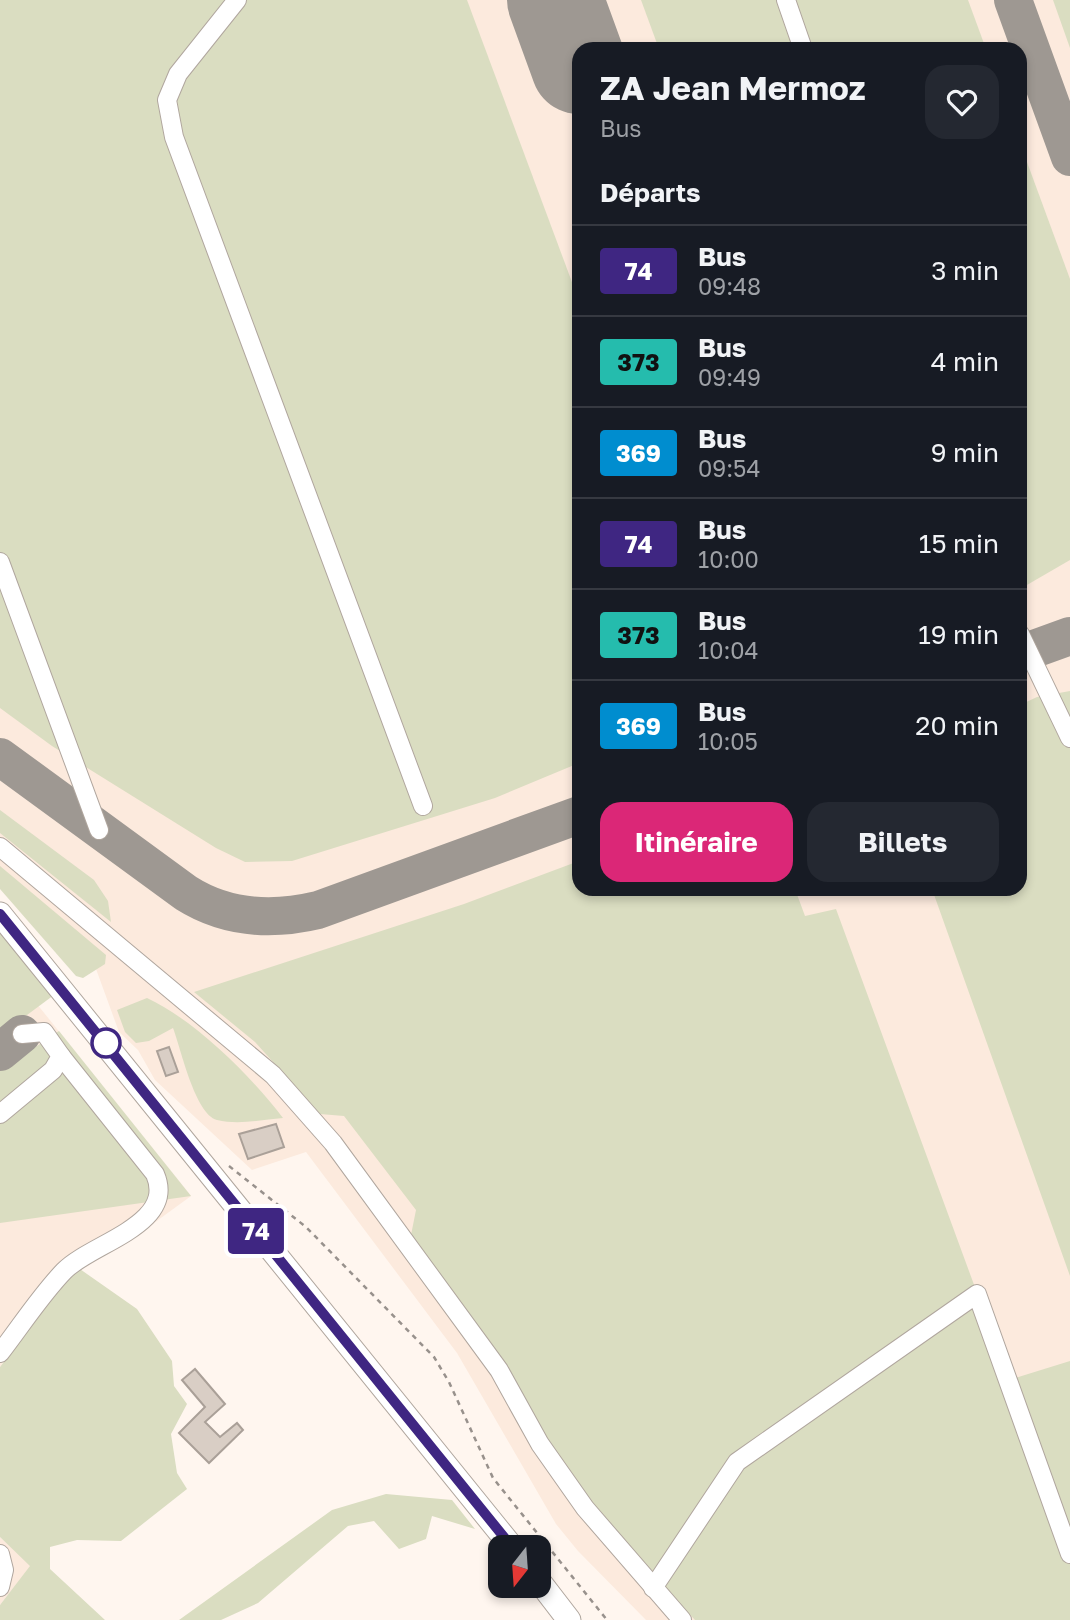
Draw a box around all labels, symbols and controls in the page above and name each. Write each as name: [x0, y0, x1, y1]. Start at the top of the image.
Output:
button: heart: [925, 65, 999, 139]
text: ZA Jean Mermoz: [600, 68, 866, 107]
text: Bus: [600, 114, 642, 142]
text: Départs: [600, 177, 701, 208]
text: Bus: [698, 241, 746, 272]
text: 3 min: [931, 255, 999, 286]
text: 74: [624, 256, 653, 285]
text: 09:48: [698, 272, 761, 300]
text: Bus: [698, 332, 746, 363]
text: 4 min: [931, 346, 999, 377]
text: 373: [617, 347, 660, 376]
text: 09:49: [698, 363, 761, 391]
text: Bus: [698, 423, 746, 454]
text: 9 min: [931, 437, 999, 468]
text: 369: [616, 438, 661, 467]
text: 09:54: [698, 454, 760, 482]
text: Bus: [698, 514, 746, 545]
text: 15 min: [919, 528, 999, 559]
text: 74: [624, 529, 653, 558]
text: 10:00: [698, 545, 759, 573]
text: Bus: [698, 605, 746, 636]
text: 19 min: [918, 619, 999, 650]
text: 373: [617, 620, 660, 649]
text: 10:04: [698, 636, 759, 664]
text: Bus: [698, 696, 746, 727]
text: 20 min: [915, 710, 999, 741]
text: 369: [616, 711, 661, 740]
text: 10:05: [698, 727, 758, 755]
button: Itinéraire: [600, 802, 793, 882]
button: Billets: [807, 802, 999, 882]
unlabelled marker: [91, 1028, 121, 1058]
line badge: 74: [224, 1208, 288, 1254]
text: 74: [242, 1216, 270, 1245]
north arrow: [488, 1535, 551, 1598]
map controls: [488, 1535, 551, 1598]

